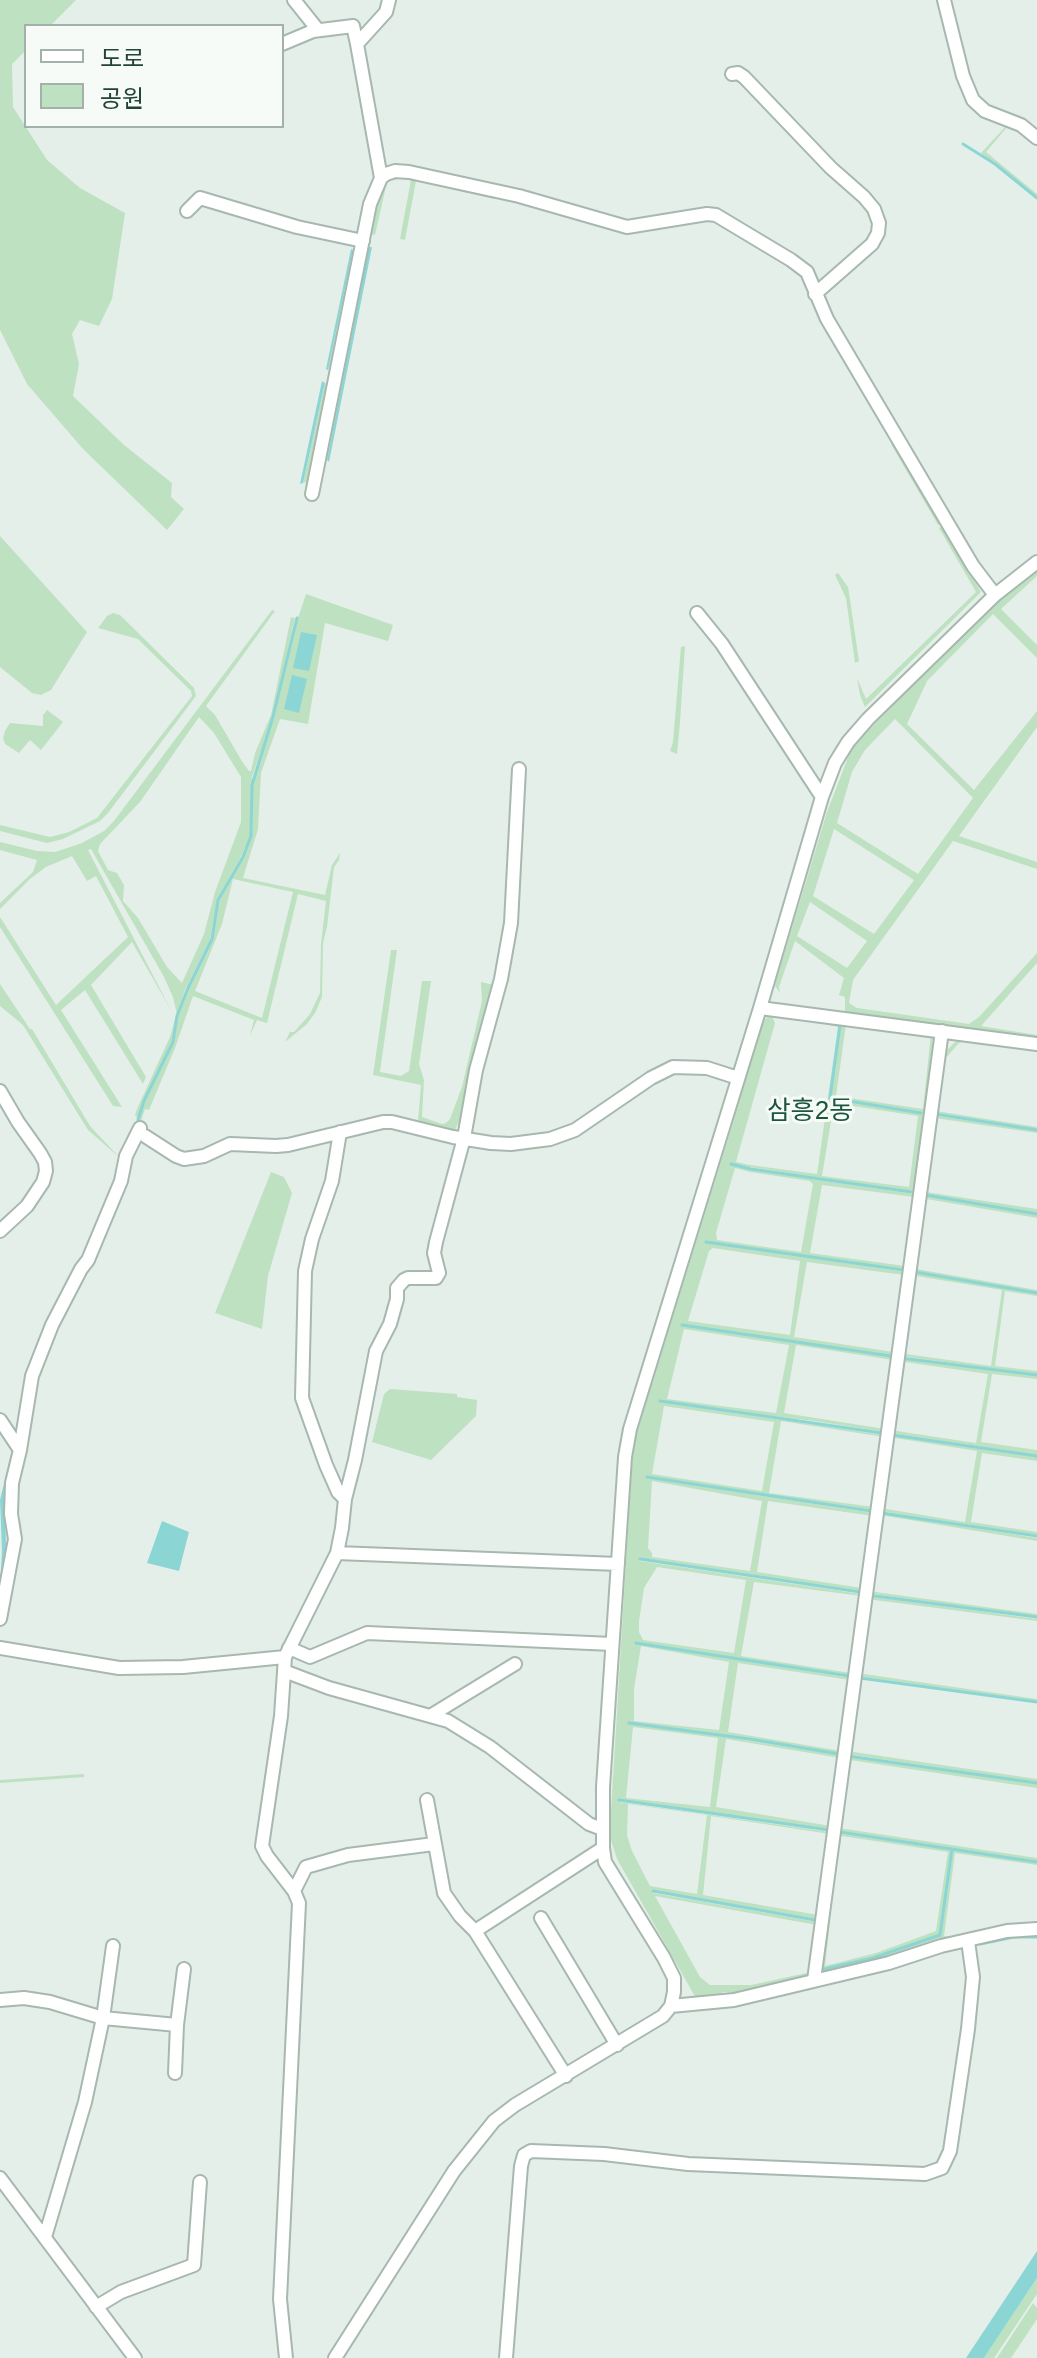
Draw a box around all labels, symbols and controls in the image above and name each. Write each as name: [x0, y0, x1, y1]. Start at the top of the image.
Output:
legend: [24, 24, 284, 128]
text: 도로: [100, 45, 144, 72]
text: 공원: [100, 85, 144, 112]
district label: 삼흥2동: [767, 1096, 853, 1128]

